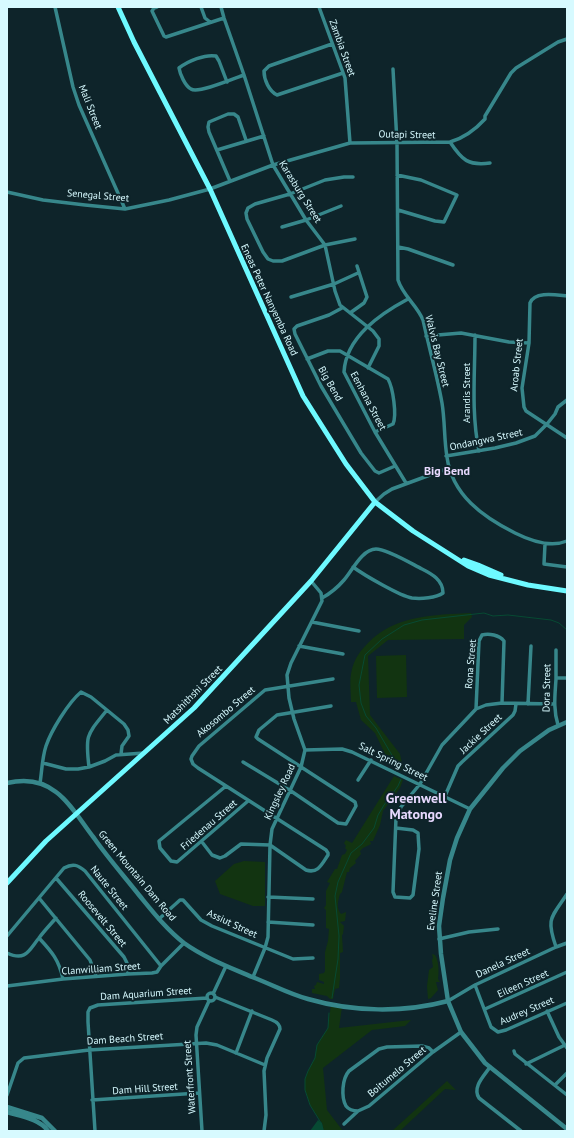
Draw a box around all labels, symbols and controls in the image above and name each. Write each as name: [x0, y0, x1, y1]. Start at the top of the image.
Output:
street label: Zambia Street: [326, 18, 358, 78]
street label: Mali Street: [76, 83, 104, 131]
street label: Outapi Street: [378, 129, 436, 141]
street label: Karasburg Street: [276, 159, 324, 225]
street label: Senegal Street: [66, 187, 130, 205]
street label: Eneas Peter Nanyemba Road: [238, 242, 300, 358]
street label: Walvis Bay Street: [422, 314, 452, 388]
street label: Aroab Street: [508, 338, 526, 392]
street label: Arandis Street: [461, 363, 473, 423]
street label: Big Bend: [315, 364, 345, 404]
street label: Eenhana Street: [347, 369, 389, 433]
street label: Ondangwa Street: [449, 426, 523, 454]
district label: Big Bend: [424, 465, 470, 479]
street label: Rona Street: [463, 639, 479, 689]
street label: Matshithshi Street: [161, 663, 225, 727]
street label: Dora Street: [541, 664, 553, 712]
street label: Akosombo Street: [194, 684, 258, 740]
street label: Jackie Street: [457, 711, 505, 757]
street label: Salt Spring Street: [357, 740, 429, 784]
street label: Kingsley Road: [262, 762, 298, 822]
district label: Greenwell Matongo: [386, 791, 446, 824]
street label: Friedenau Street: [178, 797, 240, 853]
street label: Green Mountain Dam Road: [96, 828, 178, 924]
street label: Naute Street: [87, 863, 131, 913]
street label: Eveline Street: [425, 871, 445, 931]
street label: Roosevelt Street: [75, 888, 129, 950]
street label: Assiut Street: [205, 907, 259, 941]
street label: Danela Street: [474, 945, 532, 981]
street label: Clanwilliam Street: [61, 960, 141, 978]
street label: Eileen Street: [496, 967, 550, 1001]
street label: Dam Aquarium Street: [100, 985, 192, 1003]
street label: Audrey Street: [498, 994, 556, 1028]
street label: Dam Beach Street: [86, 1030, 164, 1048]
street label: Waterfront Street: [181, 1040, 199, 1114]
street label: Boitumelo Street: [365, 1044, 429, 1100]
street label: Dam Hill Street: [112, 1081, 178, 1097]

